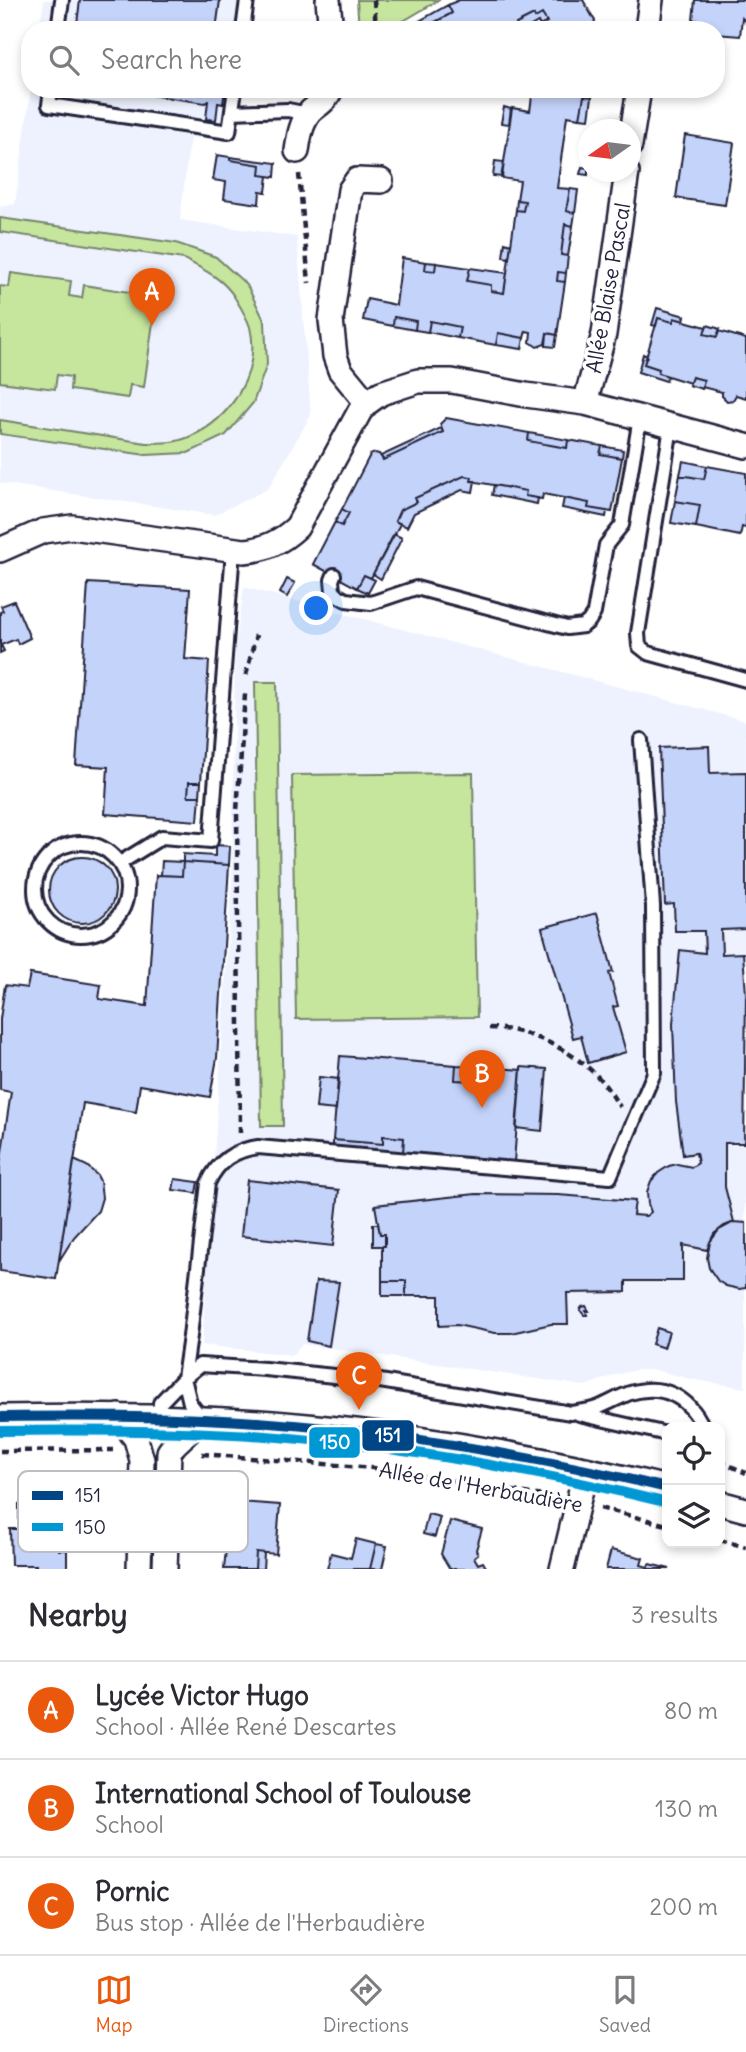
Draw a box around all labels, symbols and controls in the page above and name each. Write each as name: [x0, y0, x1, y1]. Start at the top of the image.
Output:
search box: [21, 21, 725, 98]
icon: search: [45, 41, 83, 79]
text: Search here: [101, 43, 242, 76]
north arrow: [578, 119, 641, 182]
street label: Allée Blaise Pascal: [580, 201, 636, 375]
pin: A: [129, 268, 175, 326]
your location: [299, 591, 333, 625]
pin: B: [459, 1050, 505, 1108]
pin: C: [336, 1352, 382, 1410]
line badge: 151: [361, 1419, 415, 1452]
map controls: [662, 1422, 725, 1548]
button: locate: [662, 1422, 725, 1485]
text: 151: [375, 1423, 401, 1447]
line badge: 150: [308, 1426, 361, 1459]
text: 150: [320, 1430, 350, 1454]
street label: Allée de l'Herbaudière: [377, 1456, 585, 1518]
legend: [18, 1471, 248, 1552]
text: 151: [75, 1483, 101, 1507]
button: layers: [662, 1485, 725, 1548]
text: 150: [75, 1515, 106, 1539]
text: Nearby: [28, 1596, 128, 1634]
text: 3 results: [631, 1600, 718, 1629]
text: Lycée Victor Hugo: [95, 1679, 309, 1712]
text: A: [44, 1696, 58, 1725]
text: 80 m: [664, 1696, 718, 1725]
text: School · Allée René Descartes: [95, 1712, 396, 1741]
text: International School of Toulouse: [95, 1777, 471, 1810]
text: B: [43, 1794, 59, 1823]
text: 130 m: [655, 1794, 718, 1823]
text: School: [95, 1810, 164, 1839]
text: Pornic: [95, 1875, 169, 1908]
text: C: [43, 1892, 59, 1921]
text: 200 m: [649, 1892, 718, 1921]
text: Bus stop · Allée de l'Herbaudière: [95, 1908, 425, 1937]
tab: Map: [95, 1971, 133, 2037]
tab: Directions: [323, 1971, 409, 2037]
tab: Saved: [599, 1971, 651, 2037]

